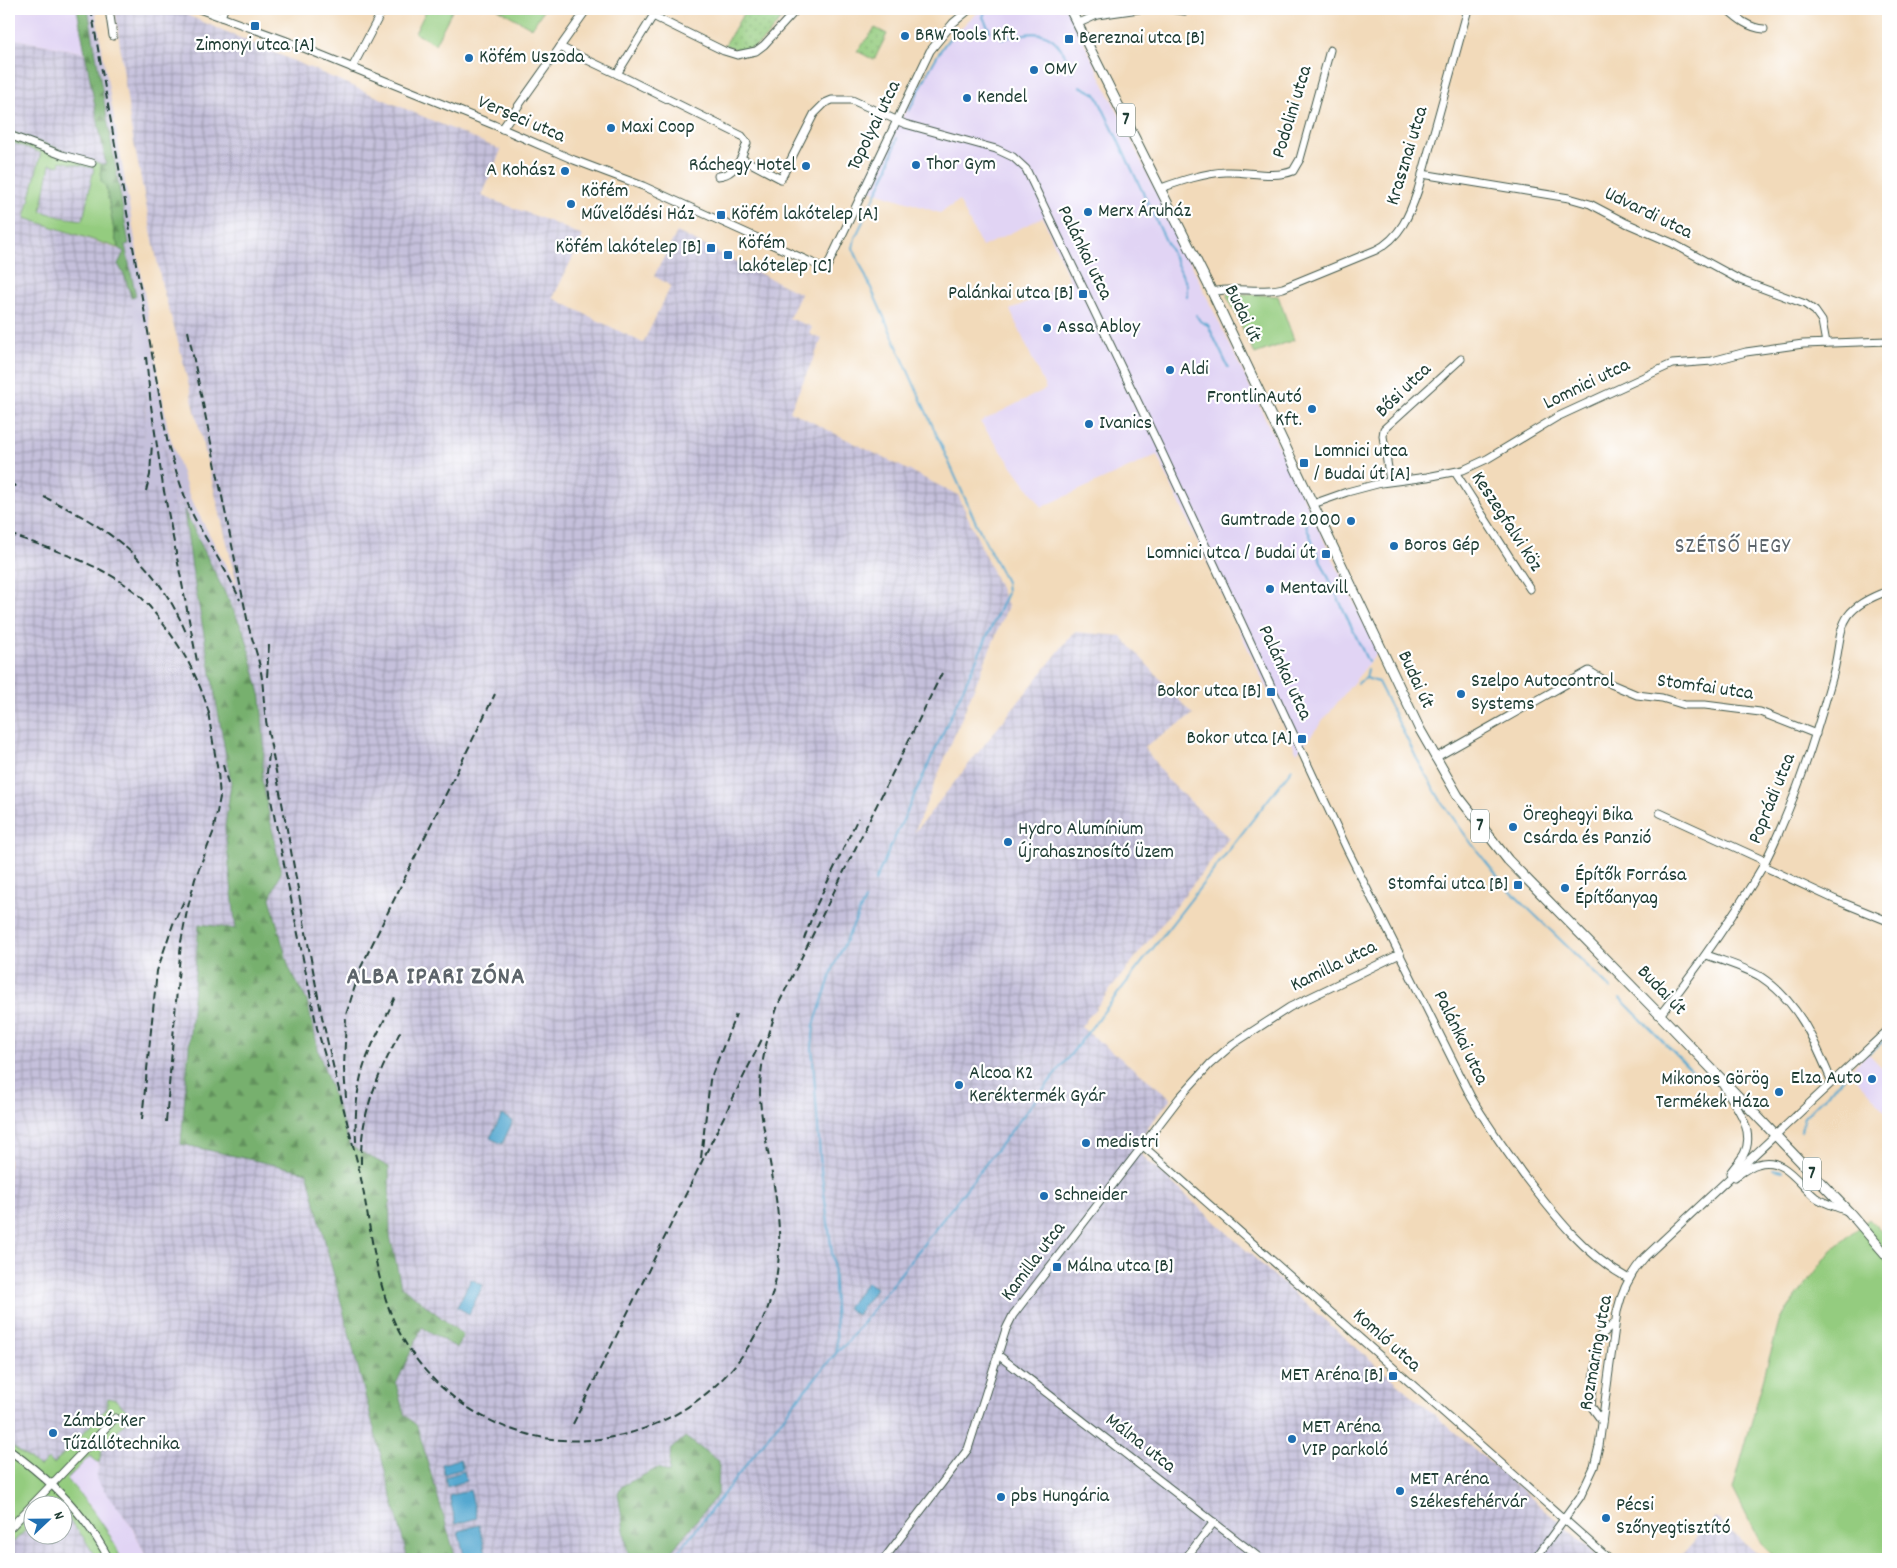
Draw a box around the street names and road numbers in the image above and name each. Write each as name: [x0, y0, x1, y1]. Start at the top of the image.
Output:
street label: Podolini utca: [1266, 62, 1321, 162]
street label: Topolyai utca: [841, 76, 909, 176]
street label: Verseci utca: [473, 89, 570, 151]
street label: Krasznai utca: [1380, 102, 1437, 209]
road number: 7: [1117, 104, 1135, 136]
street label: Udvardi utca: [1599, 181, 1697, 248]
street label: Palánkai utca: [1049, 201, 1119, 305]
street label: Budai út: [1216, 280, 1268, 348]
street label: Lomnici utca: [1539, 352, 1636, 418]
street label: Bősi utca: [1370, 357, 1439, 425]
street label: Keszegfalvi köz: [1463, 467, 1549, 578]
street label: Palánkai utca: [1250, 621, 1318, 726]
street label: Budai út: [1389, 646, 1441, 714]
street label: Stomfai utca: [1655, 667, 1756, 709]
street label: Poprádi utca: [1742, 749, 1804, 849]
road number: 7: [1471, 809, 1489, 842]
street label: Kamilla utca: [1286, 934, 1382, 1000]
street label: Budai út: [1630, 959, 1692, 1023]
street label: Palánkai utca: [1425, 986, 1495, 1090]
road number: 7: [1803, 1158, 1821, 1190]
street label: Kamilla utca: [995, 1216, 1074, 1308]
street label: Rozmaring utca: [1573, 1293, 1621, 1413]
street label: Komló utca: [1346, 1303, 1427, 1380]
street label: Málna utca: [1099, 1407, 1182, 1481]

